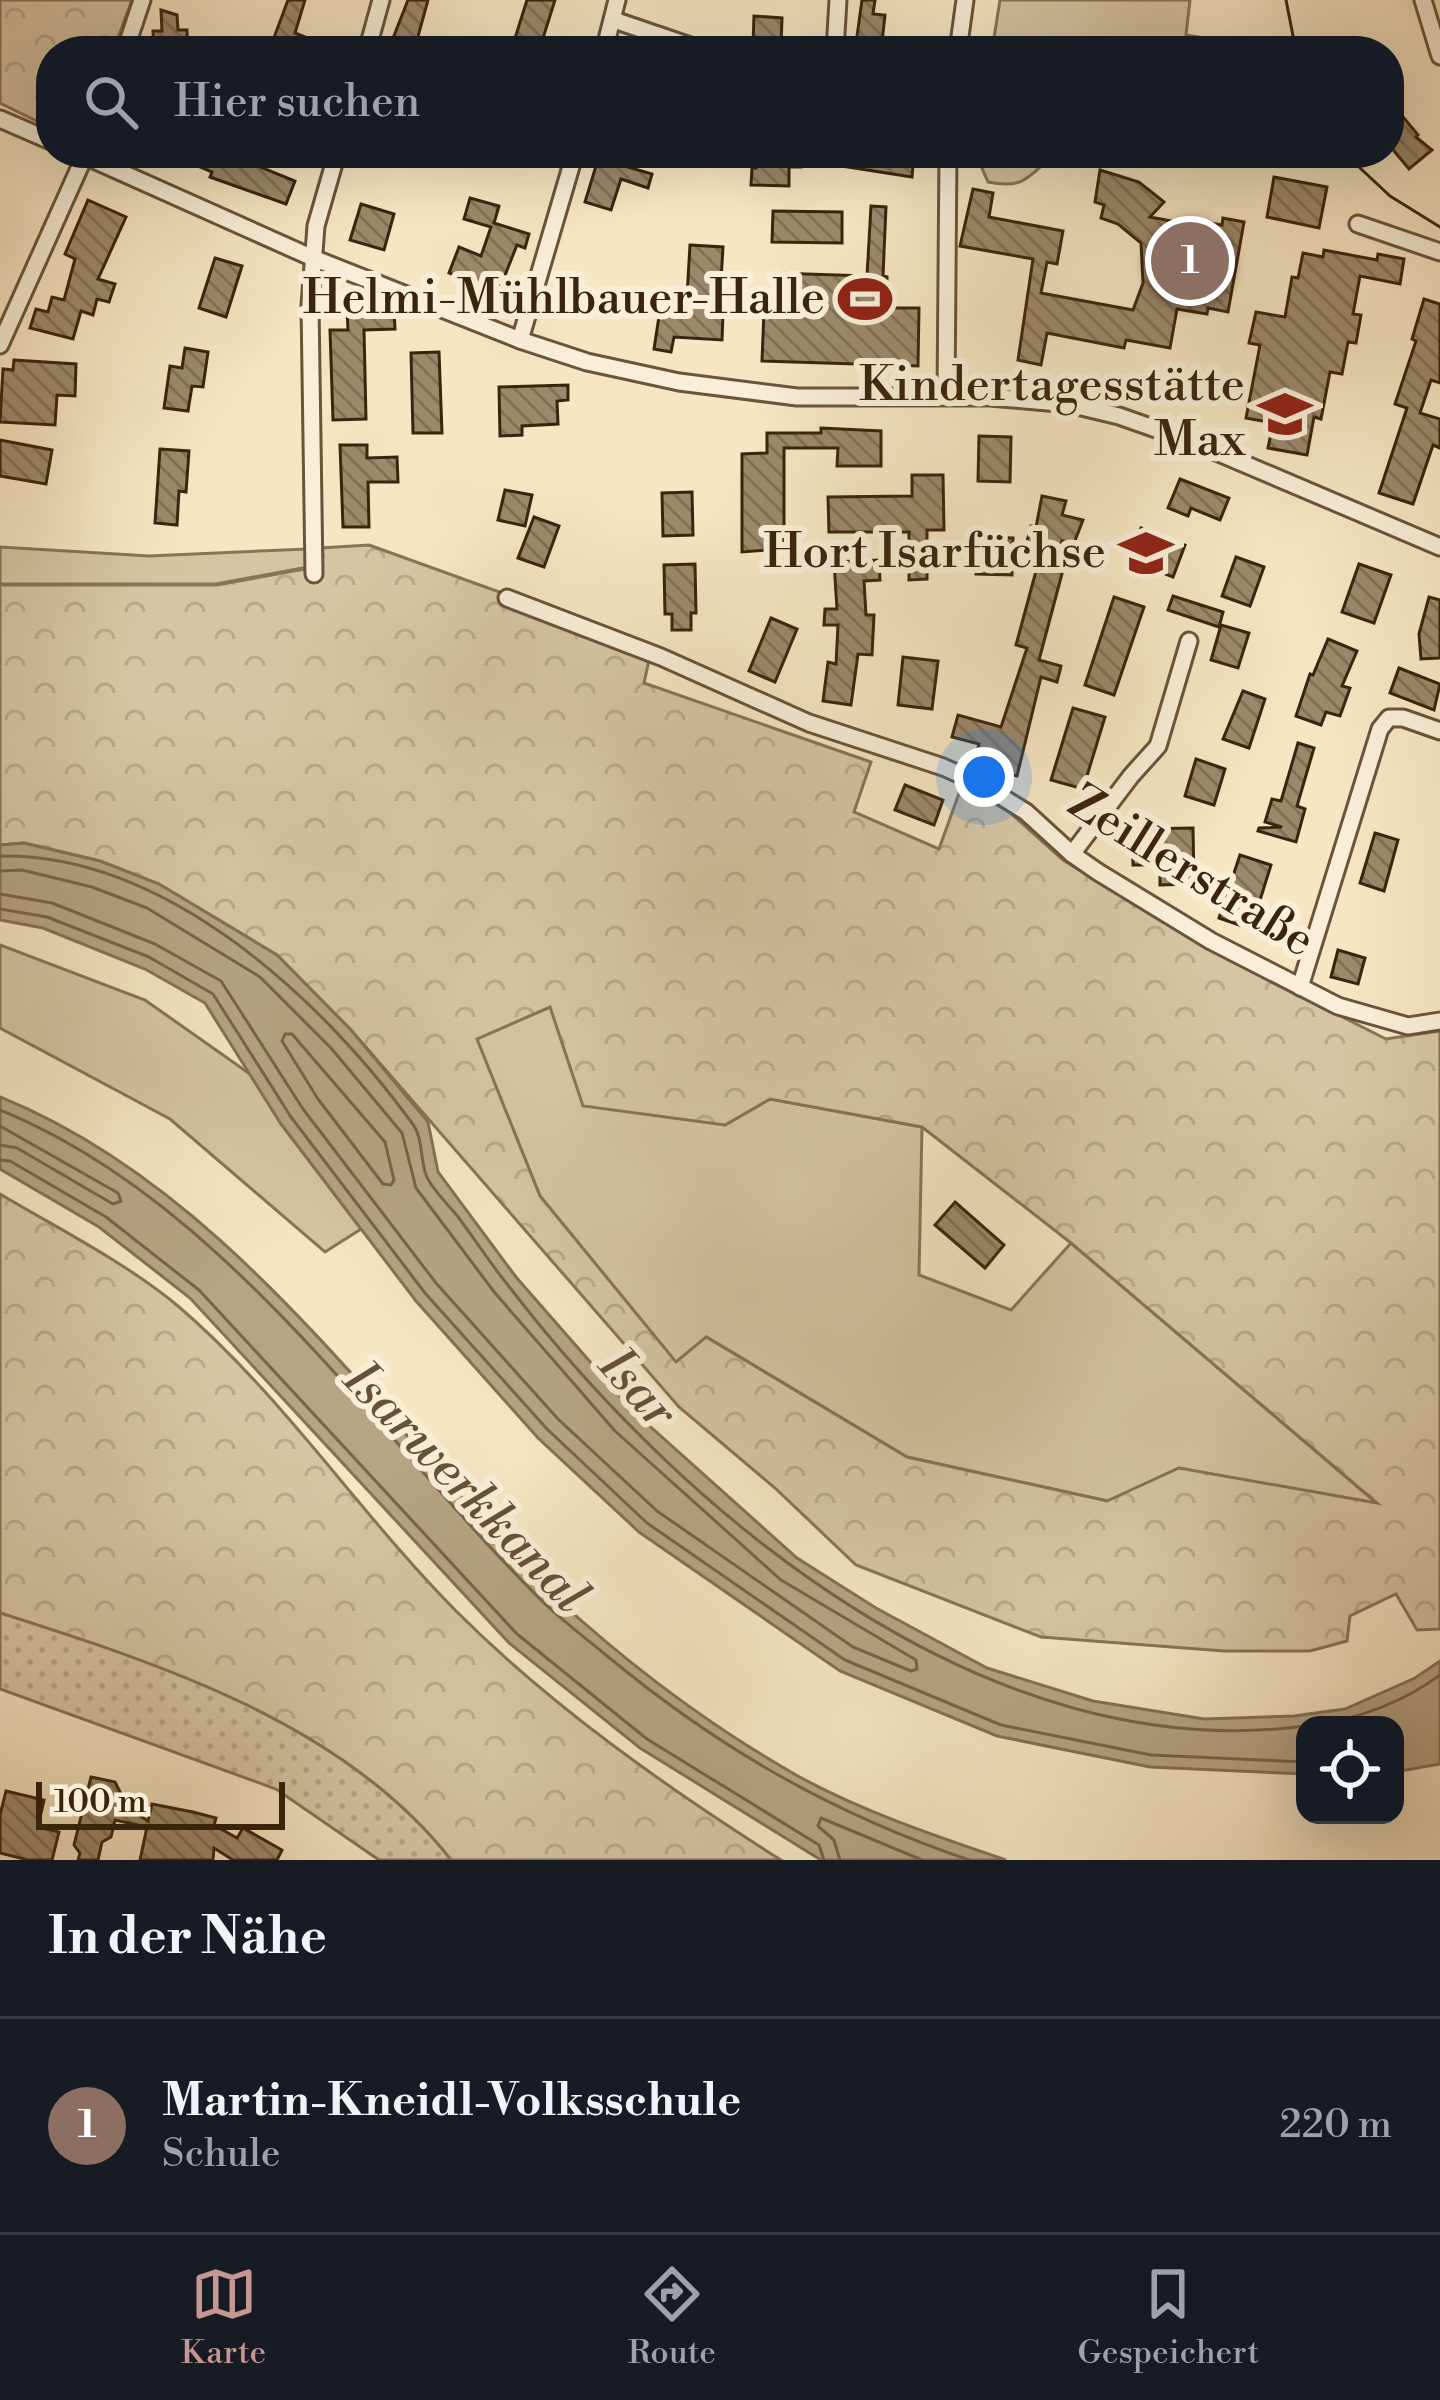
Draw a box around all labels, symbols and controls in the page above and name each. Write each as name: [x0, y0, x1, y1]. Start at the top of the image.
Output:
search box: [36, 36, 1404, 168]
icon: search: [78, 69, 144, 135]
text: Hier suchen: [174, 74, 420, 131]
pin: 1: [1151, 216, 1229, 306]
place label: Helmi-Mühlbauer-Halle: [303, 269, 825, 329]
sports icon: Helmi-Mühlbauer-Halle: [836, 270, 894, 328]
place label: Kindertagesstätte Max: [859, 356, 1247, 471]
school or university icon: Kindertagesstätte Max: [1256, 385, 1314, 443]
place label: Hort Isarfüchse: [764, 523, 1106, 583]
school or university icon: Hort Isarfüchse: [1117, 524, 1175, 582]
your location: [954, 747, 1014, 807]
street label: Zeillerstraße: [1057, 773, 1325, 971]
water label: Isar: [583, 1334, 691, 1444]
water label: Isarwerkkanal: [328, 1348, 601, 1628]
map controls: [1296, 1716, 1404, 1824]
button: locate: [1296, 1716, 1404, 1824]
scale bar: [36, 1776, 285, 1829]
text: 100 m: [54, 1782, 147, 1823]
text: In der Nähe: [48, 1906, 327, 1970]
text: Martin-Kneidl-Volksschule: [162, 2073, 741, 2130]
text: 1: [78, 2101, 96, 2150]
text: 220 m: [1279, 2101, 1392, 2150]
text: Schule: [162, 2130, 280, 2179]
tab: Karte: [181, 2261, 266, 2374]
tab: Route: [628, 2261, 716, 2374]
tab: Gespeichert: [1077, 2261, 1259, 2374]

